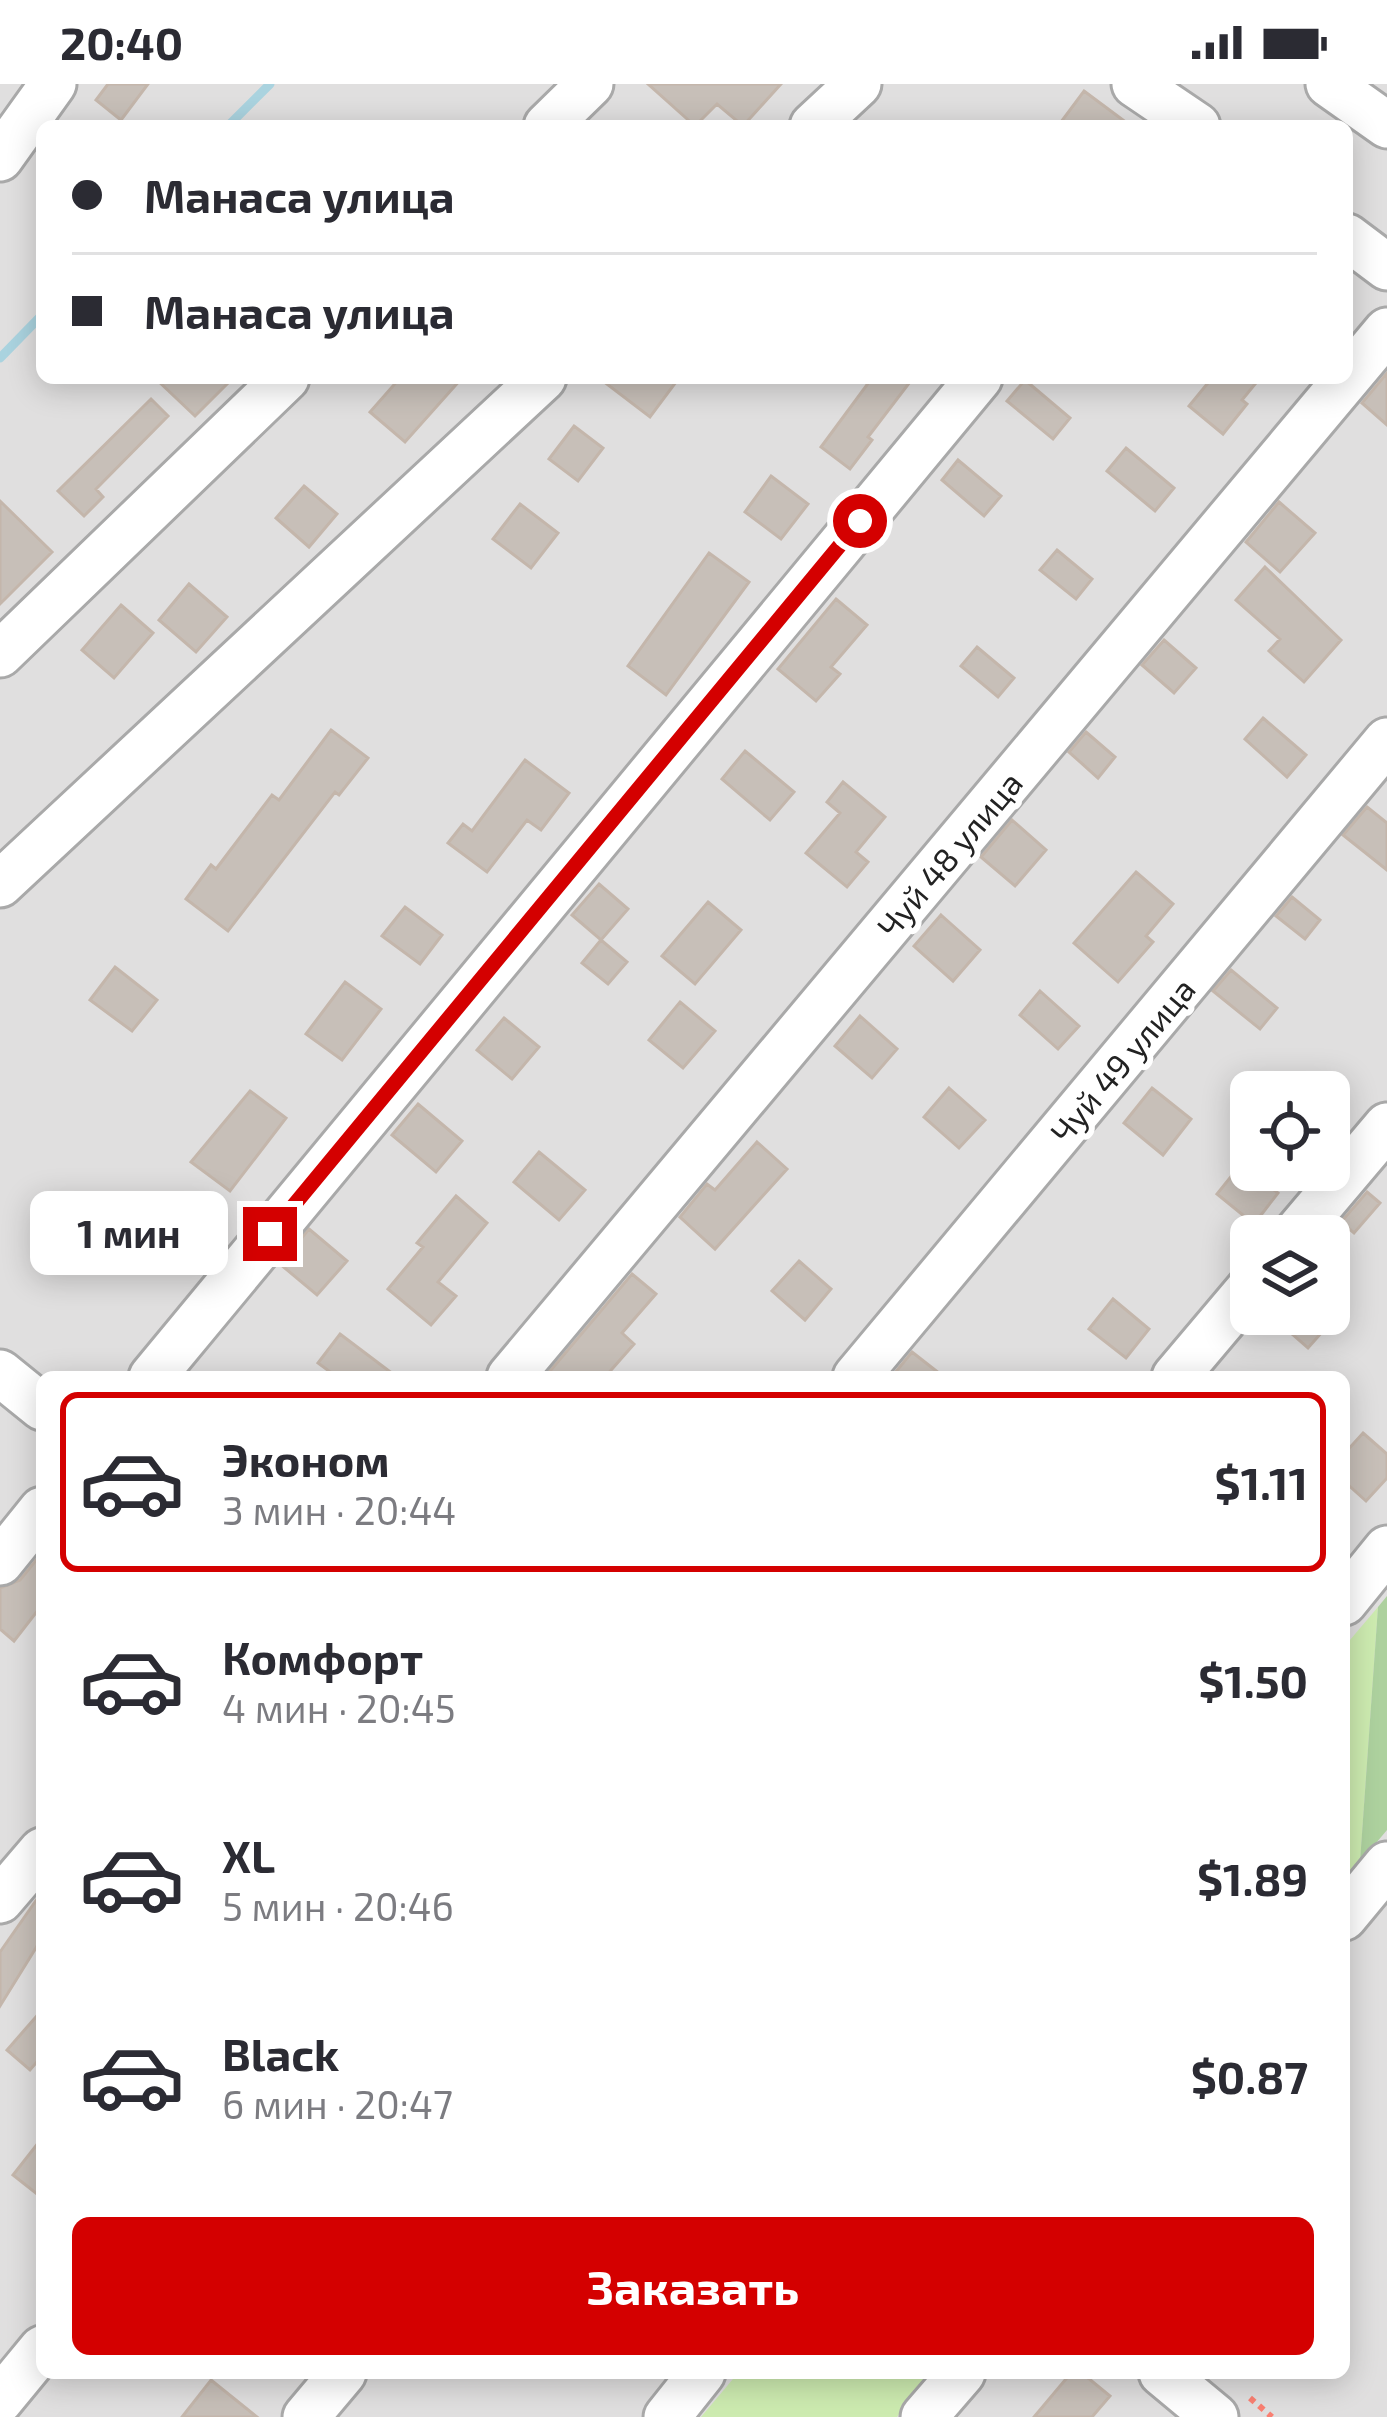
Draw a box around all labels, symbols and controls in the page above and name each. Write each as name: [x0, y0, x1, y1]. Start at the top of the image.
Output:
text: 20:40: [60, 15, 183, 69]
text: Манаса улица: [144, 168, 455, 222]
text: Манаса улица: [144, 284, 455, 338]
route start: [833, 494, 887, 548]
street label: Чуй 48 улица: [868, 763, 1031, 946]
street label: Чуй 49 улица: [1041, 969, 1204, 1151]
map controls: [1230, 1071, 1350, 1335]
button: locate: [1230, 1071, 1350, 1191]
callout: 1 мин: [30, 1192, 228, 1276]
route end: [243, 1207, 297, 1261]
text: 1 мин: [77, 1209, 181, 1256]
button: layers: [1230, 1215, 1350, 1335]
icon: car: [78, 1428, 186, 1536]
text: Эконом: [222, 1432, 390, 1486]
text: $1.11: [1215, 1455, 1308, 1509]
text: 3 мин · 20:44: [222, 1486, 456, 1533]
icon: car: [78, 1626, 186, 1734]
text: Комфорт: [222, 1630, 423, 1684]
text: $1.50: [1198, 1653, 1308, 1707]
text: 4 мин · 20:45: [222, 1684, 456, 1731]
icon: car: [78, 1824, 186, 1932]
text: XL: [222, 1828, 275, 1882]
text: $1.89: [1197, 1851, 1308, 1905]
text: 5 мин · 20:46: [222, 1882, 454, 1929]
icon: car: [78, 2022, 186, 2130]
text: Black: [222, 2026, 339, 2080]
text: $0.87: [1191, 2049, 1308, 2103]
text: 6 мин · 20:47: [222, 2080, 453, 2127]
button: Заказать: [72, 2217, 1314, 2355]

